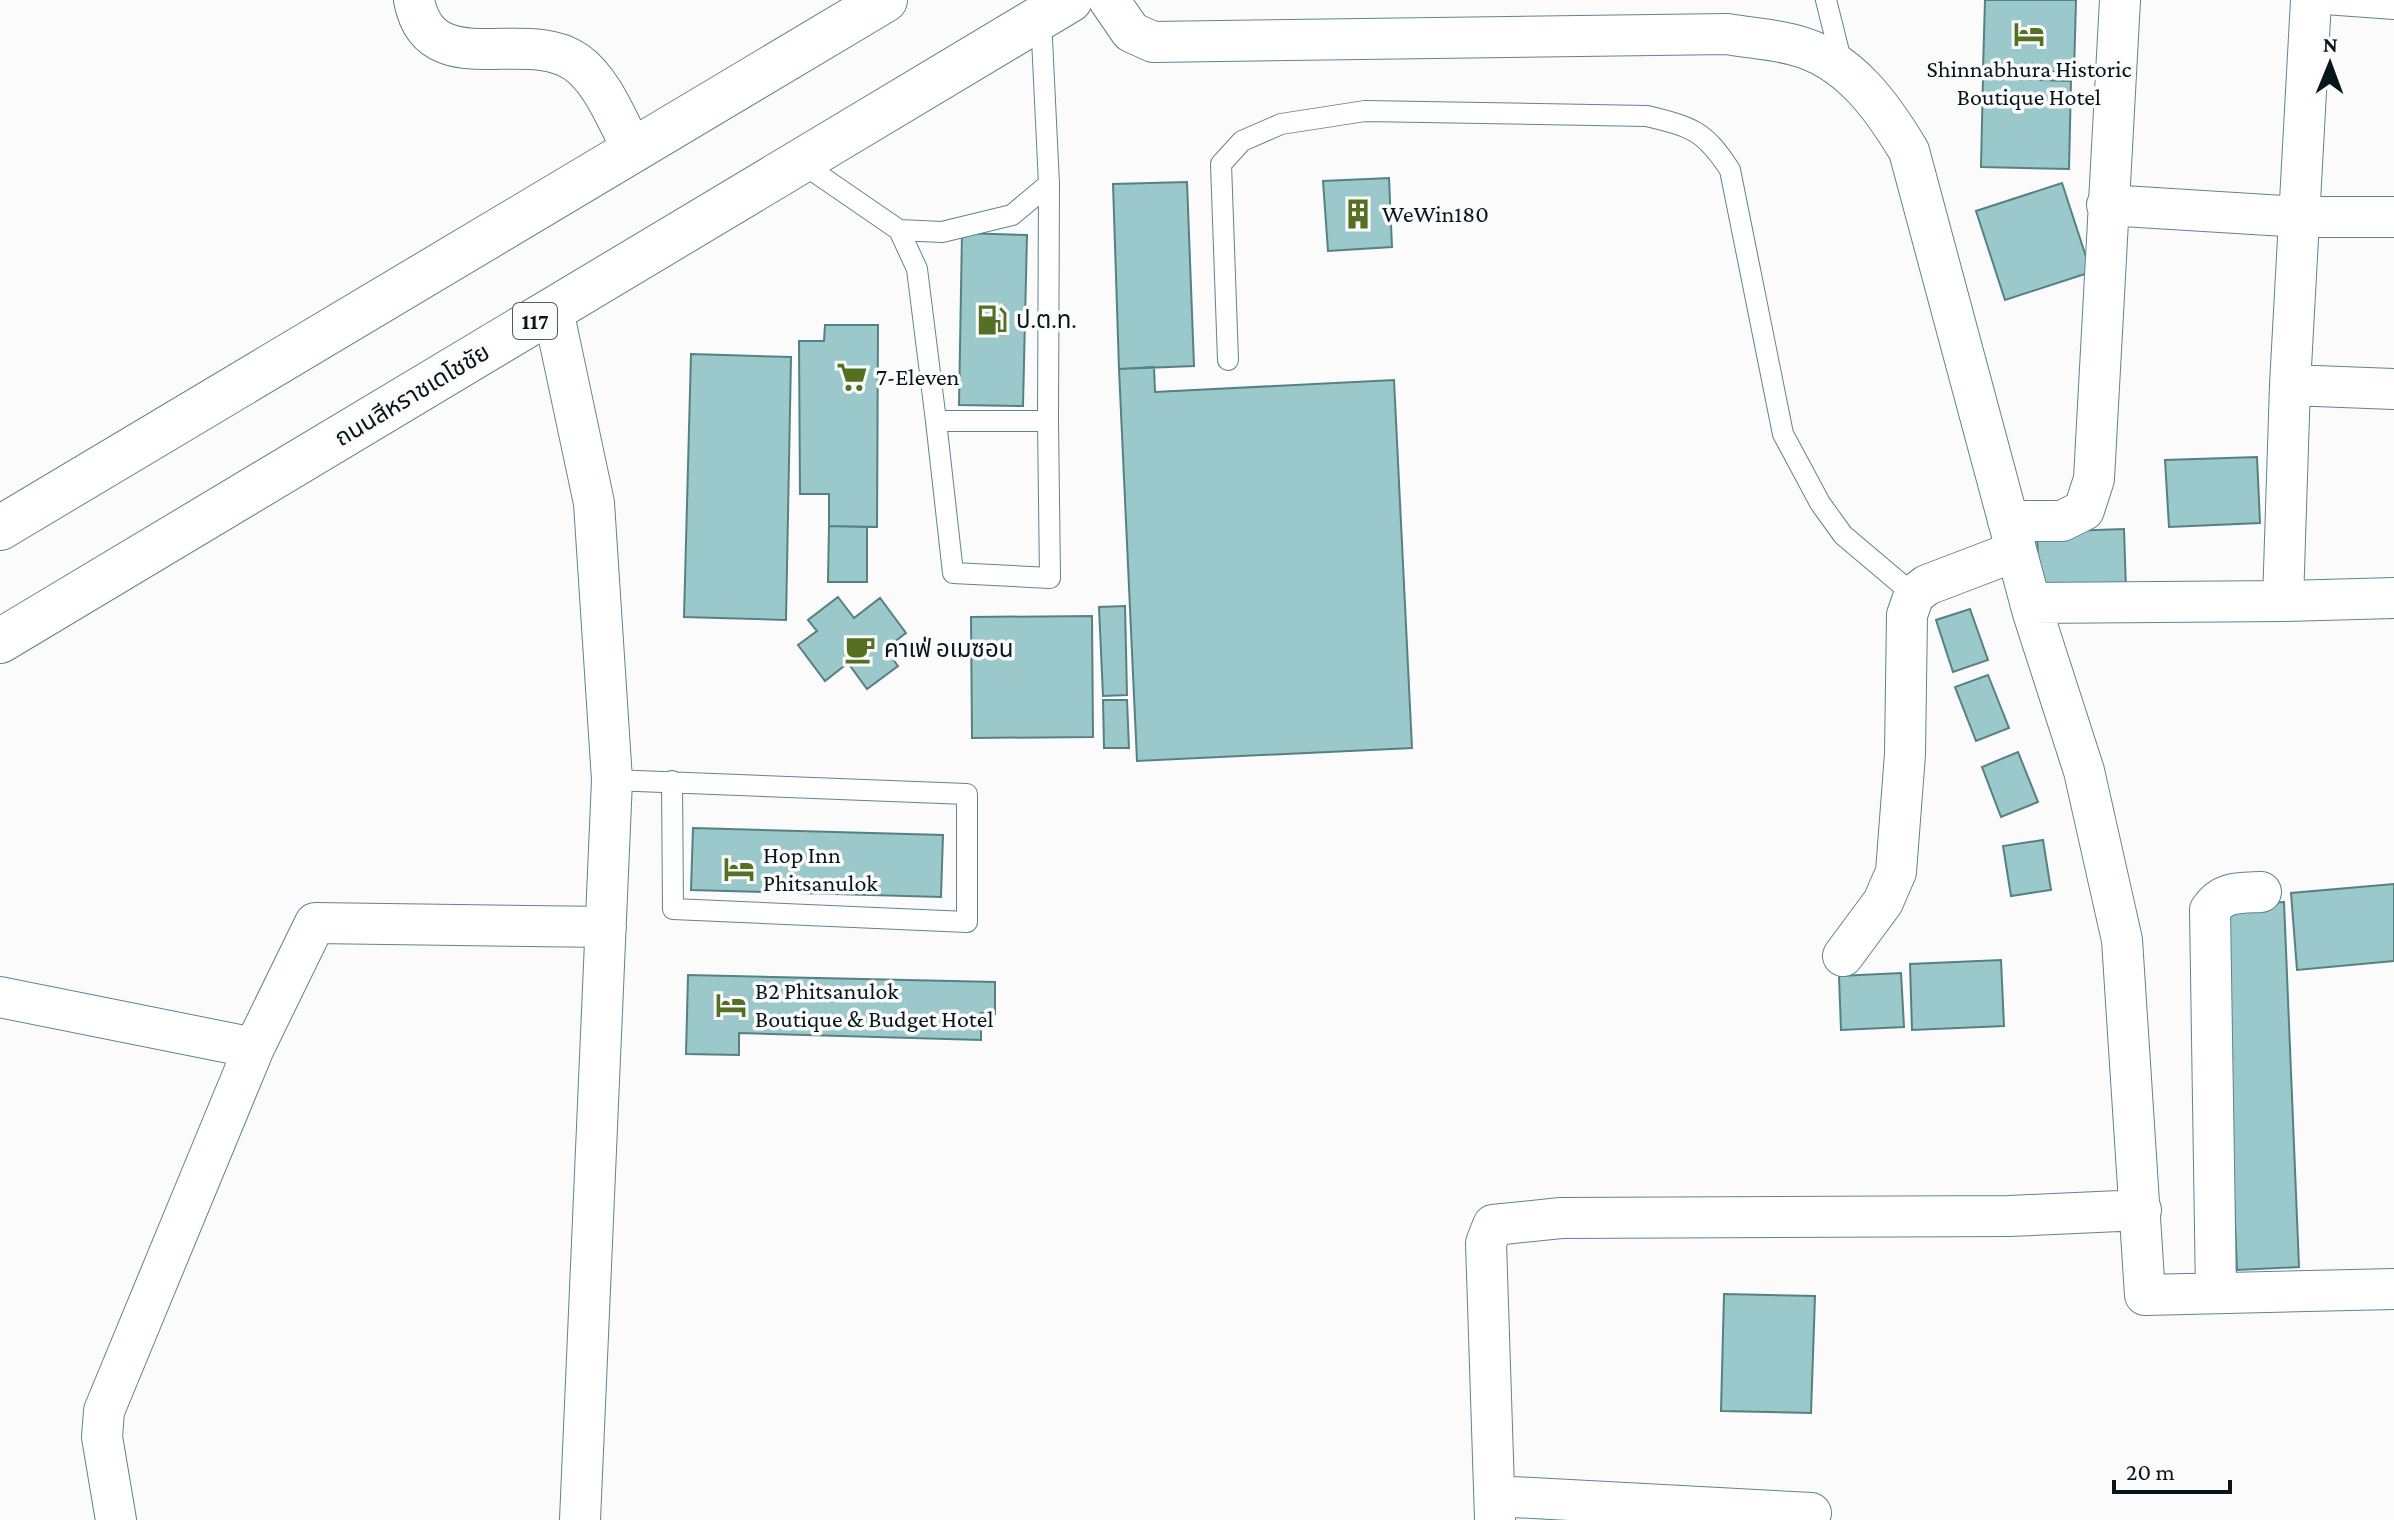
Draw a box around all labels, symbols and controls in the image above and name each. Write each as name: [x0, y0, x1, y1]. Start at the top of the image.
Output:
hotel icon: Shinnabhura Historic Boutique Hotel: [2012, 17, 2046, 51]
north arrow: [2290, 24, 2370, 104]
text: N: [2323, 32, 2338, 57]
place label: Shinnabhura Historic Boutique Hotel: [1927, 55, 2131, 110]
building icon: WeWin180: [1341, 197, 1375, 231]
place label: WeWin180: [1382, 200, 1489, 227]
road number: 117: [513, 303, 557, 339]
fuel station icon: ป.ต.ท.: [975, 303, 1009, 337]
place label: ป.ต.ท.: [1016, 306, 1077, 333]
street label: ถนนสีหราชเดโชชัย: [329, 338, 494, 451]
supermarket icon: 7-Eleven: [835, 360, 869, 394]
place label: 7-Eleven: [876, 363, 960, 390]
cafe icon: คาเฟ่ อเมซอน: [843, 632, 877, 666]
place label: คาเฟ่ อเมซอน: [884, 635, 1013, 662]
place label: Hop Inn Phitsanulok: [763, 841, 878, 896]
hotel icon: Hop Inn Phitsanulok: [722, 852, 756, 886]
place label: B2 Phitsanulok Boutique & Budget Hotel: [755, 977, 994, 1032]
hotel icon: B2 Phitsanulok Boutique & Budget Hotel: [714, 988, 748, 1022]
scale bar: [2114, 1444, 2230, 1494]
text: 20 m: [2126, 1458, 2175, 1485]

